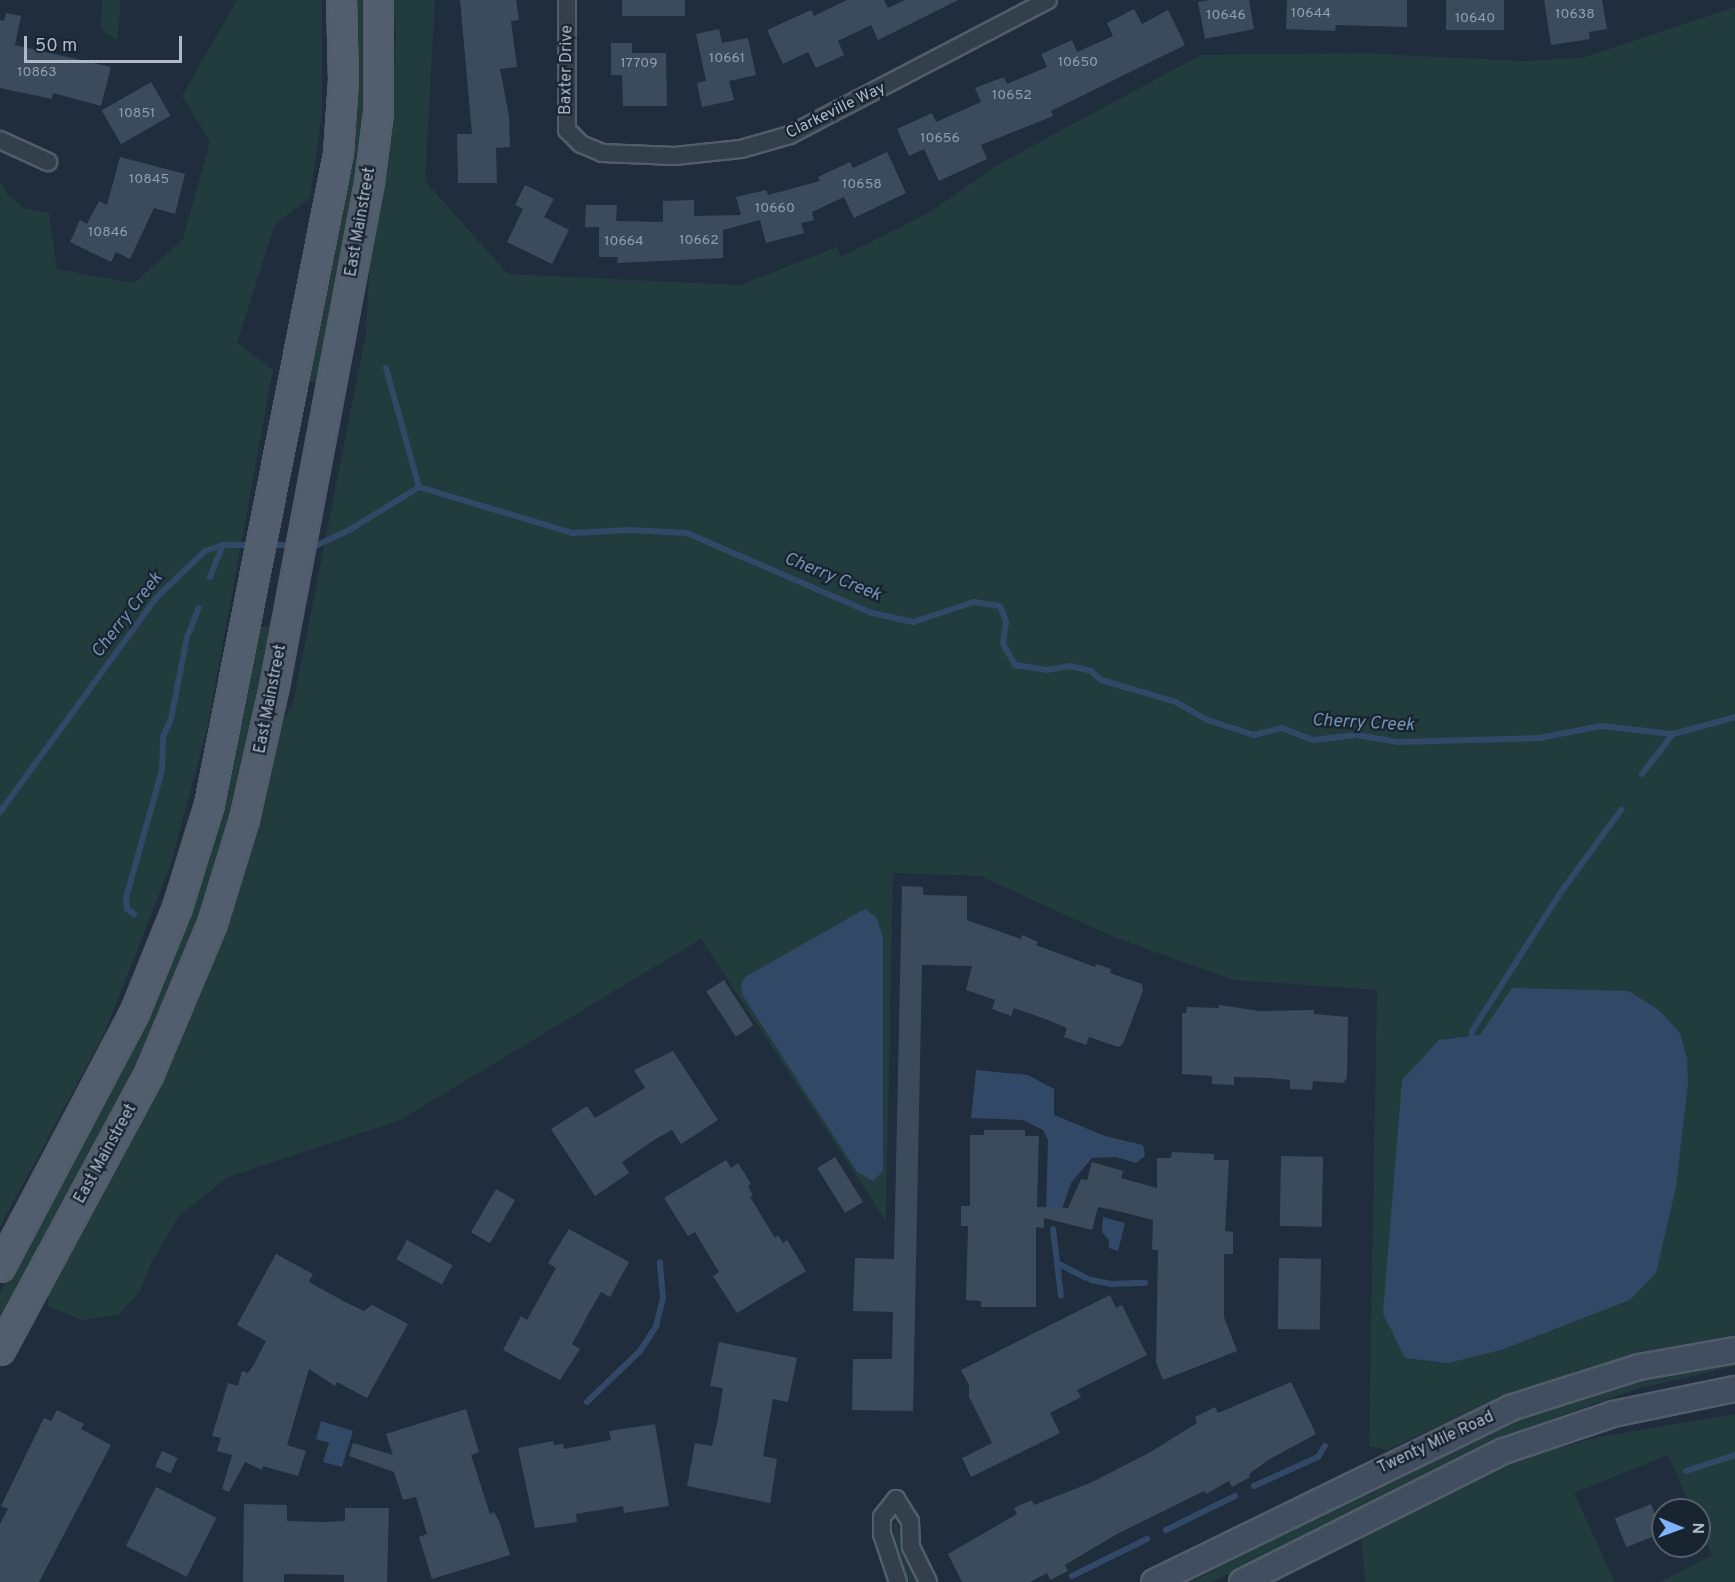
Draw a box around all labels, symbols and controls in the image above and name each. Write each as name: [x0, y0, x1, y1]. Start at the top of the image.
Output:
house number: 10644: [1291, 6, 1331, 22]
house number: 10638: [1555, 7, 1595, 23]
house number: 10646: [1206, 8, 1246, 24]
house number: 10640: [1455, 11, 1495, 27]
scale bar: [27, 24, 184, 62]
street label: Baxter Drive: [557, 25, 577, 115]
text: 50 m: [35, 35, 77, 58]
house number: 10661: [709, 51, 745, 67]
house number: 10650: [1058, 55, 1098, 71]
house number: 17709: [620, 56, 658, 72]
house number: 10863: [17, 65, 57, 81]
street label: Clarkeville Way: [783, 79, 889, 143]
house number: 10652: [992, 88, 1032, 104]
house number: 10851: [119, 106, 155, 122]
house number: 10656: [920, 131, 960, 147]
street label: East Mainstreet: [342, 166, 380, 278]
house number: 10845: [129, 172, 169, 188]
house number: 10658: [842, 177, 882, 193]
house number: 10660: [755, 201, 795, 217]
house number: 10846: [88, 225, 128, 241]
house number: 10662: [679, 233, 719, 249]
house number: 10664: [604, 234, 644, 250]
water label: Cherry Creek: [780, 549, 884, 607]
water label: Cherry Creek: [88, 569, 168, 663]
street label: East Mainstreet: [251, 643, 291, 755]
water label: Cherry Creek: [1311, 711, 1415, 737]
street label: East Mainstreet: [71, 1101, 141, 1207]
street label: Twenty Mile Road: [1375, 1408, 1497, 1478]
north arrow: [1651, 1498, 1711, 1558]
text: N: [1687, 1522, 1707, 1534]

